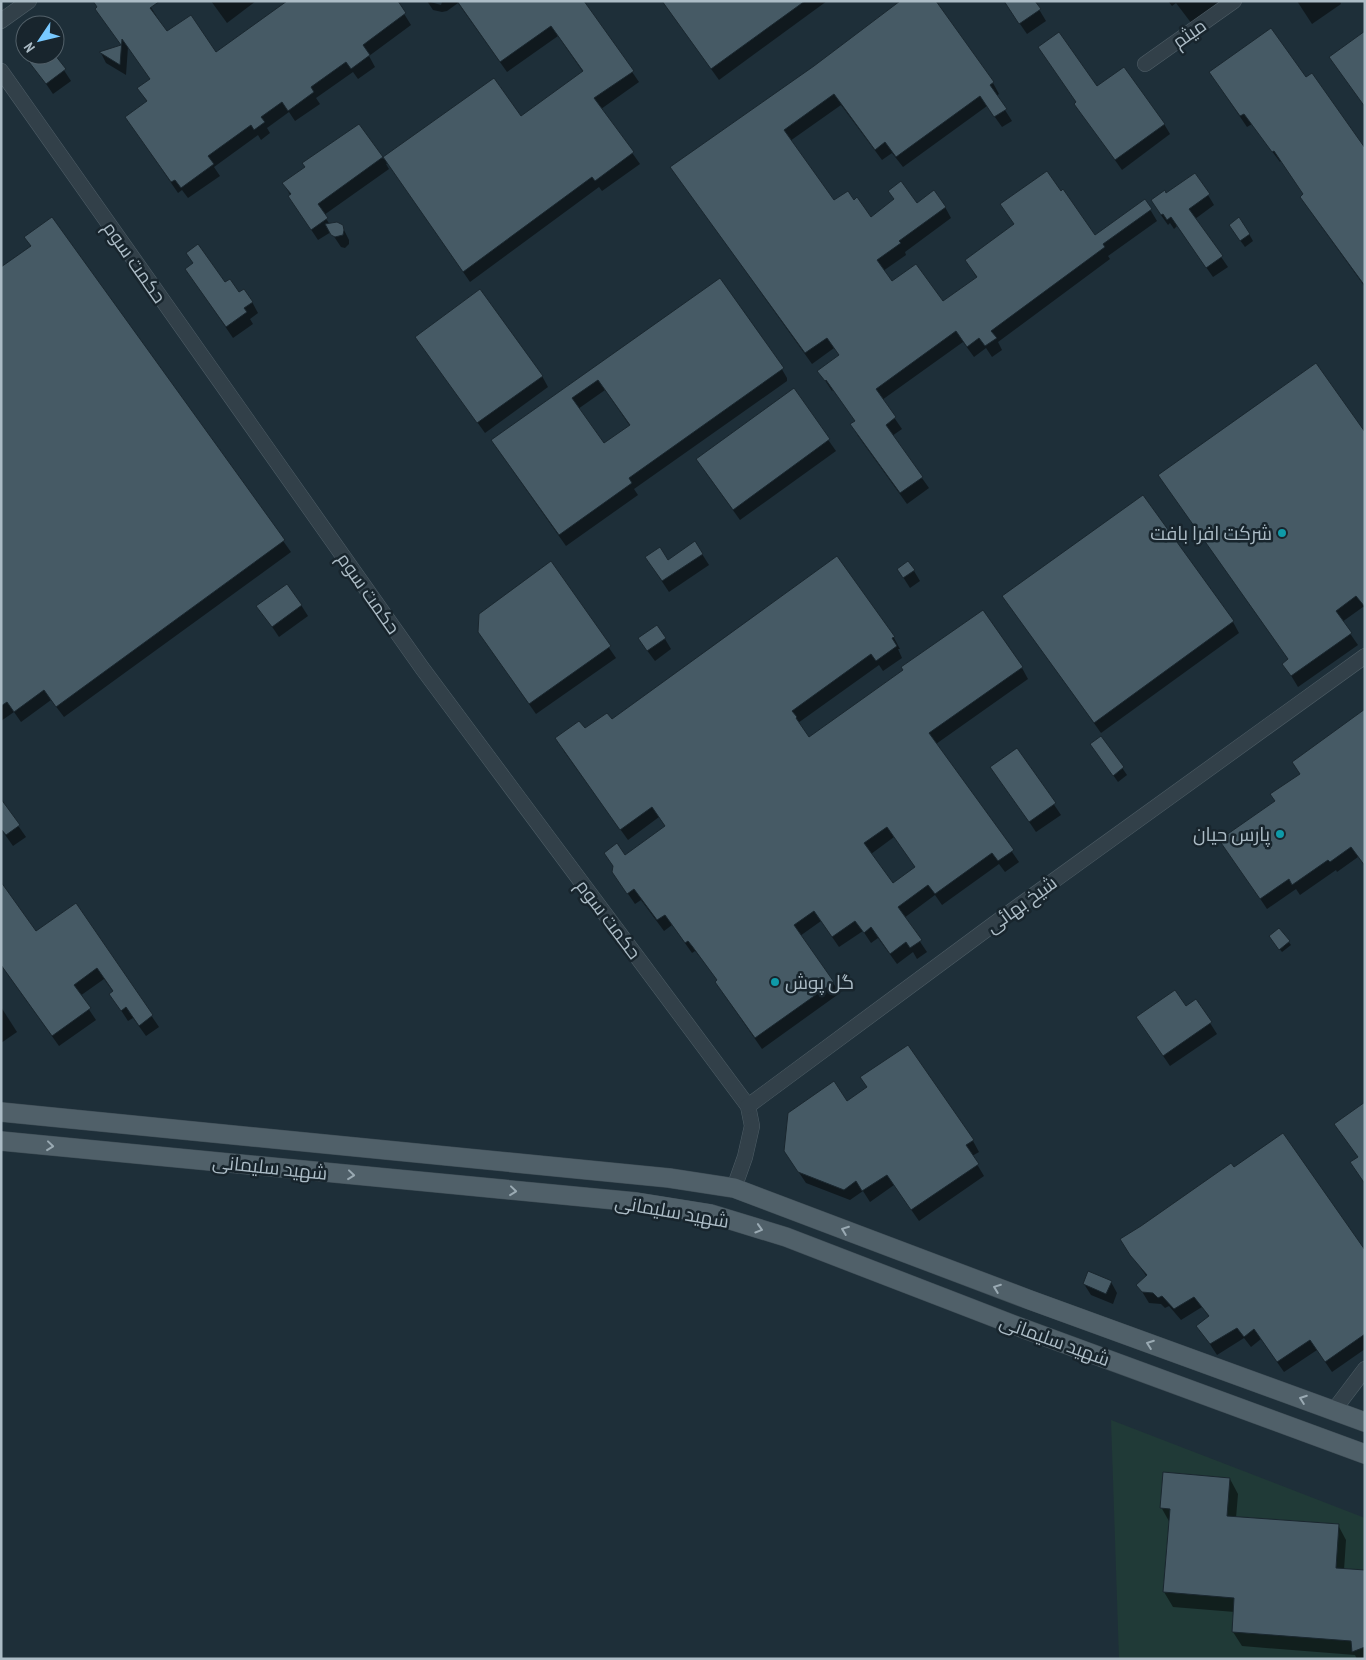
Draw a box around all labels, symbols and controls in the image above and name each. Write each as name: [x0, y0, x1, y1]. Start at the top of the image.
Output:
street label: میثم: [1167, 13, 1212, 55]
north arrow: [15, 15, 65, 65]
text: N: [20, 39, 39, 56]
street label: حکمت سوم: [97, 217, 172, 309]
place label: شرکت افرا بافت: [1150, 521, 1272, 545]
marker: شرکت افرا بافت: [1276, 527, 1288, 539]
street label: حکمت سوم: [331, 548, 406, 640]
place label: پارس حیان: [1193, 822, 1270, 847]
marker: پارس حیان: [1274, 828, 1286, 840]
street label: شیخ بهائی: [981, 870, 1063, 940]
street label: حکمت سوم: [570, 874, 647, 965]
place label: گل پوش: [785, 970, 854, 995]
marker: گل پوش: [769, 976, 781, 988]
one-way arrow: [46, 1140, 54, 1151]
street label: شهید سلیمانی: [211, 1149, 329, 1185]
one-way arrow: [347, 1169, 355, 1180]
one-way arrow: [509, 1185, 517, 1196]
street label: شهید سلیمانی: [613, 1189, 731, 1233]
one-way arrow: [754, 1223, 763, 1233]
one-way arrow: [841, 1226, 850, 1236]
one-way arrow: [993, 1284, 1002, 1294]
street label: شهید سلیمانی: [997, 1309, 1113, 1371]
one-way arrow: [1146, 1340, 1155, 1350]
one-way arrow: [1299, 1395, 1307, 1405]

